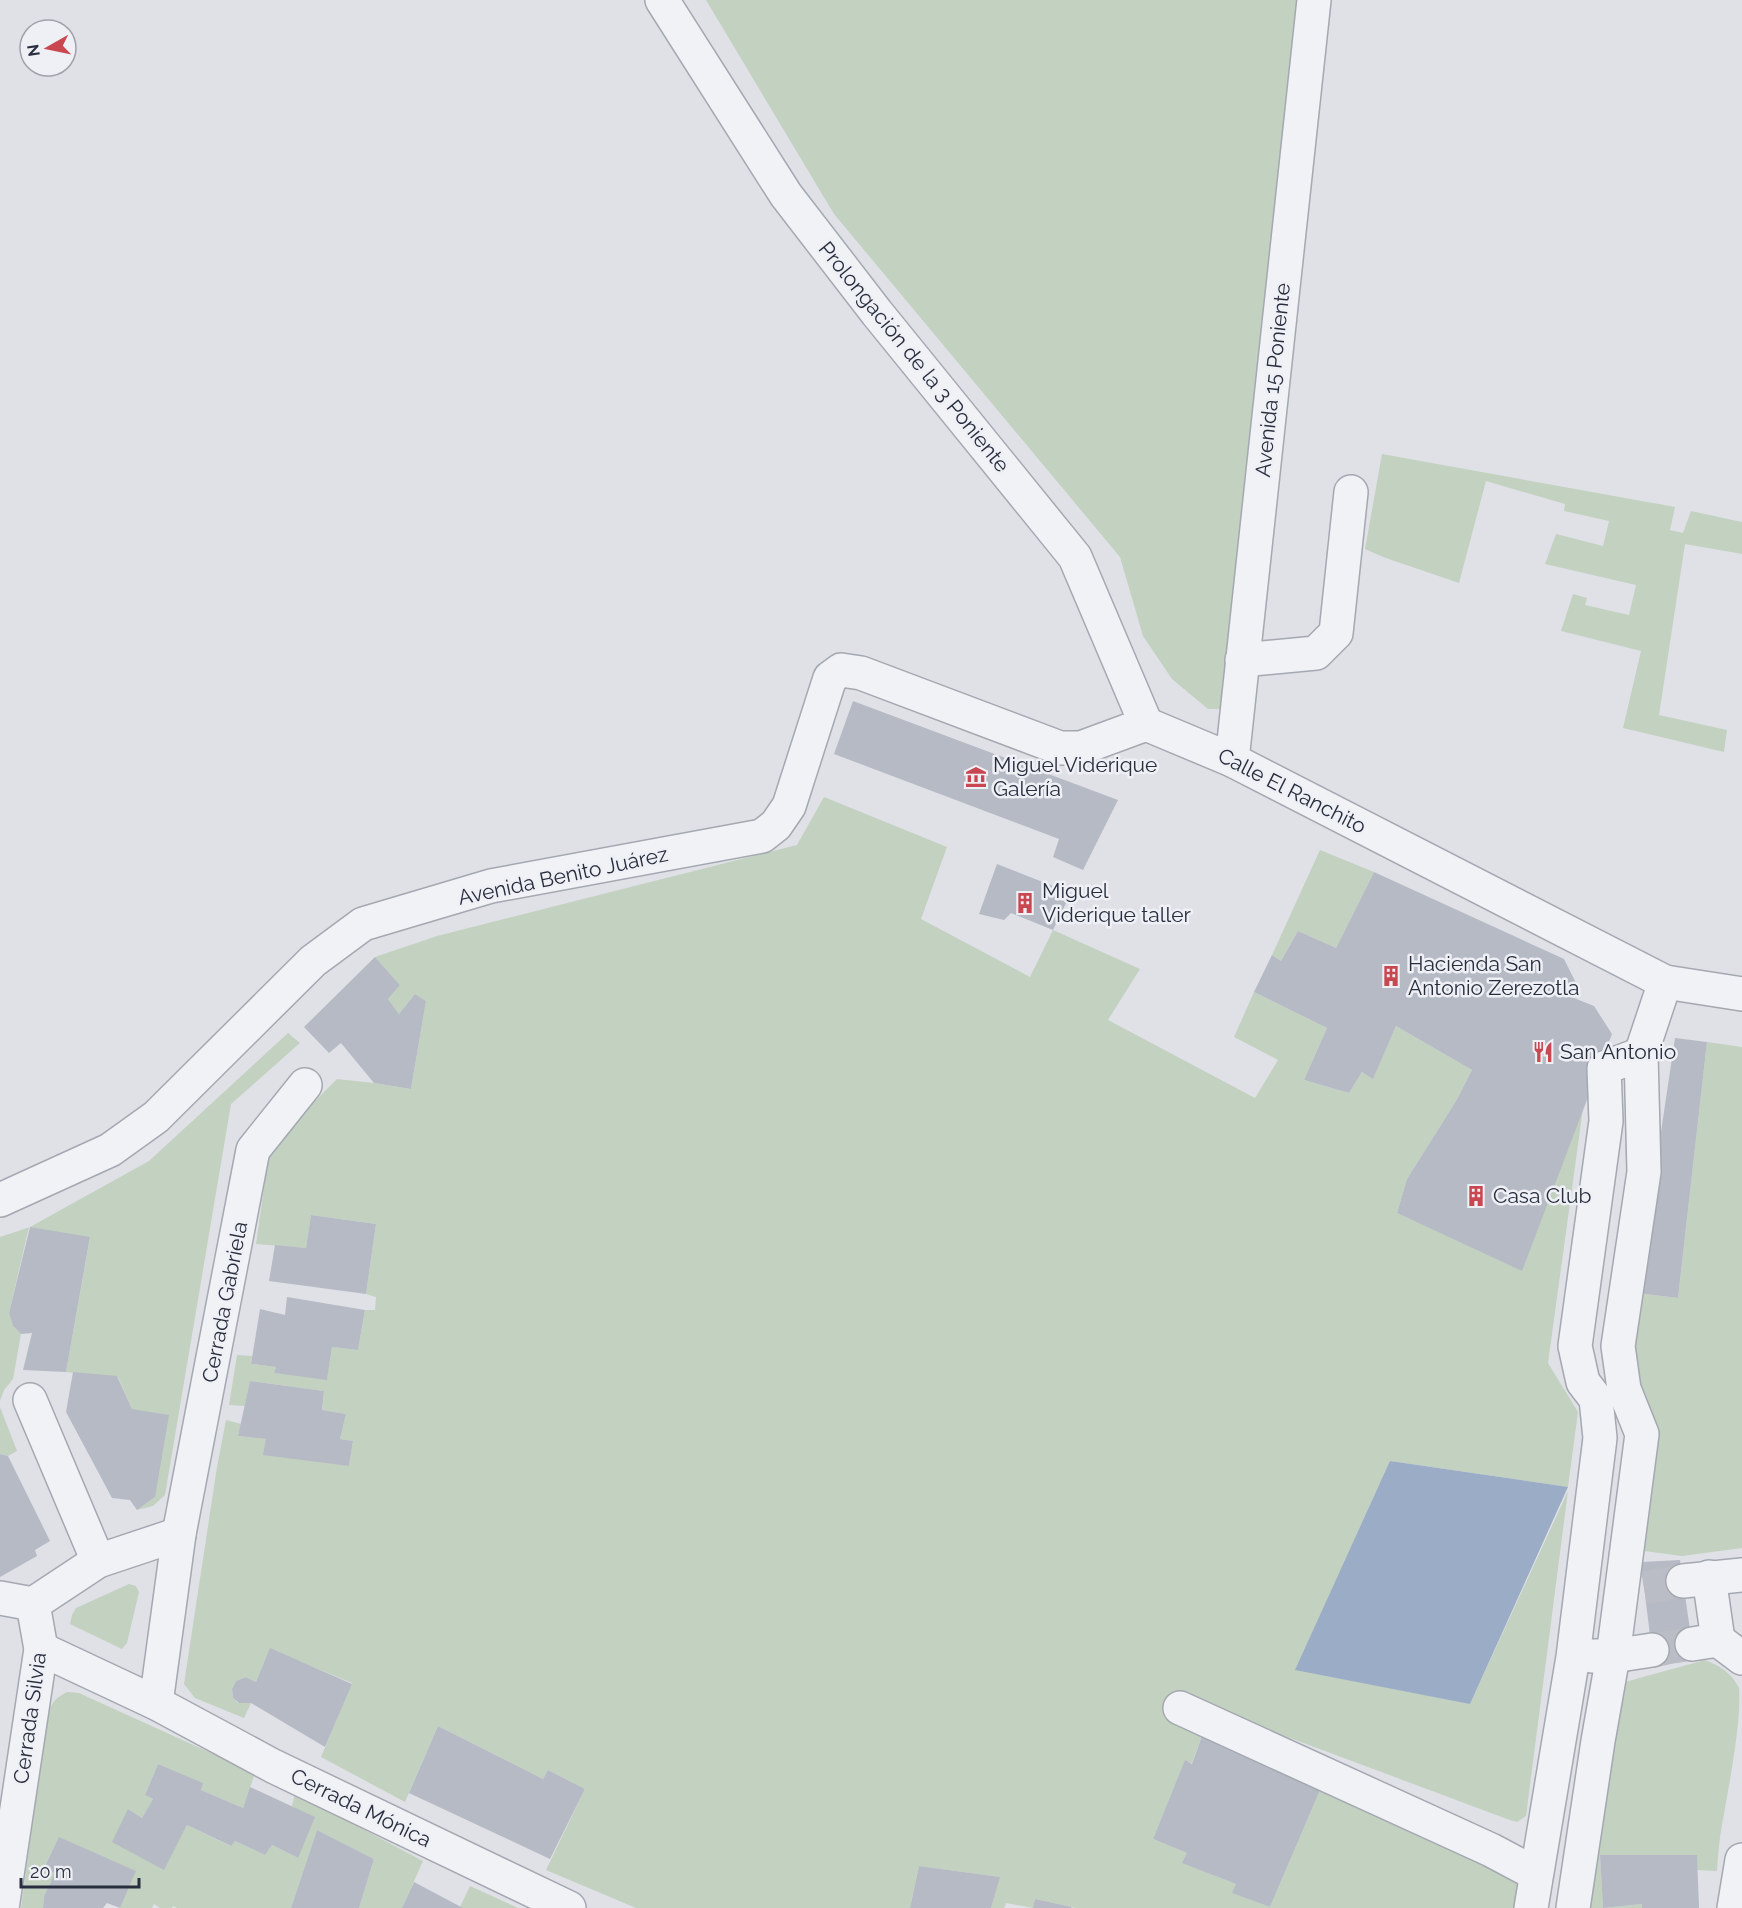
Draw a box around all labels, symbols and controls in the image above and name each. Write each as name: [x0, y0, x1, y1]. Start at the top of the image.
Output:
north arrow: [18, 18, 78, 78]
text: N: [23, 43, 44, 58]
street label: Prolongación de la 3 Poniente: [814, 236, 1015, 477]
street label: Avenida 15 Poniente: [1250, 282, 1295, 478]
street label: Calle El Ranchito: [1214, 742, 1371, 839]
place label: Miguel Viderique Galería: [993, 752, 1157, 801]
museum icon: Miguel Viderique Galería: [964, 765, 988, 789]
street label: Avenida Benito Juárez: [456, 841, 670, 910]
place label: Miguel Viderique taller: [1042, 878, 1192, 927]
building icon: Miguel Viderique taller: [1013, 891, 1037, 915]
place label: Hacienda San Antonio Zerezotla: [1408, 951, 1579, 1000]
building icon: Hacienda San Antonio Zerezotla: [1379, 964, 1403, 988]
place label: San Antonio: [1560, 1039, 1676, 1064]
restaurant icon: San Antonio: [1531, 1040, 1555, 1064]
place label: Casa Club: [1493, 1183, 1591, 1208]
building icon: Casa Club: [1464, 1184, 1488, 1208]
street label: Cerrada Gabriela: [197, 1219, 252, 1385]
street label: Cerrada Silvia: [8, 1651, 51, 1785]
street label: Cerrada Mónica: [287, 1763, 436, 1852]
scale bar: [21, 1851, 140, 1889]
text: 20 m: [30, 1861, 72, 1882]

